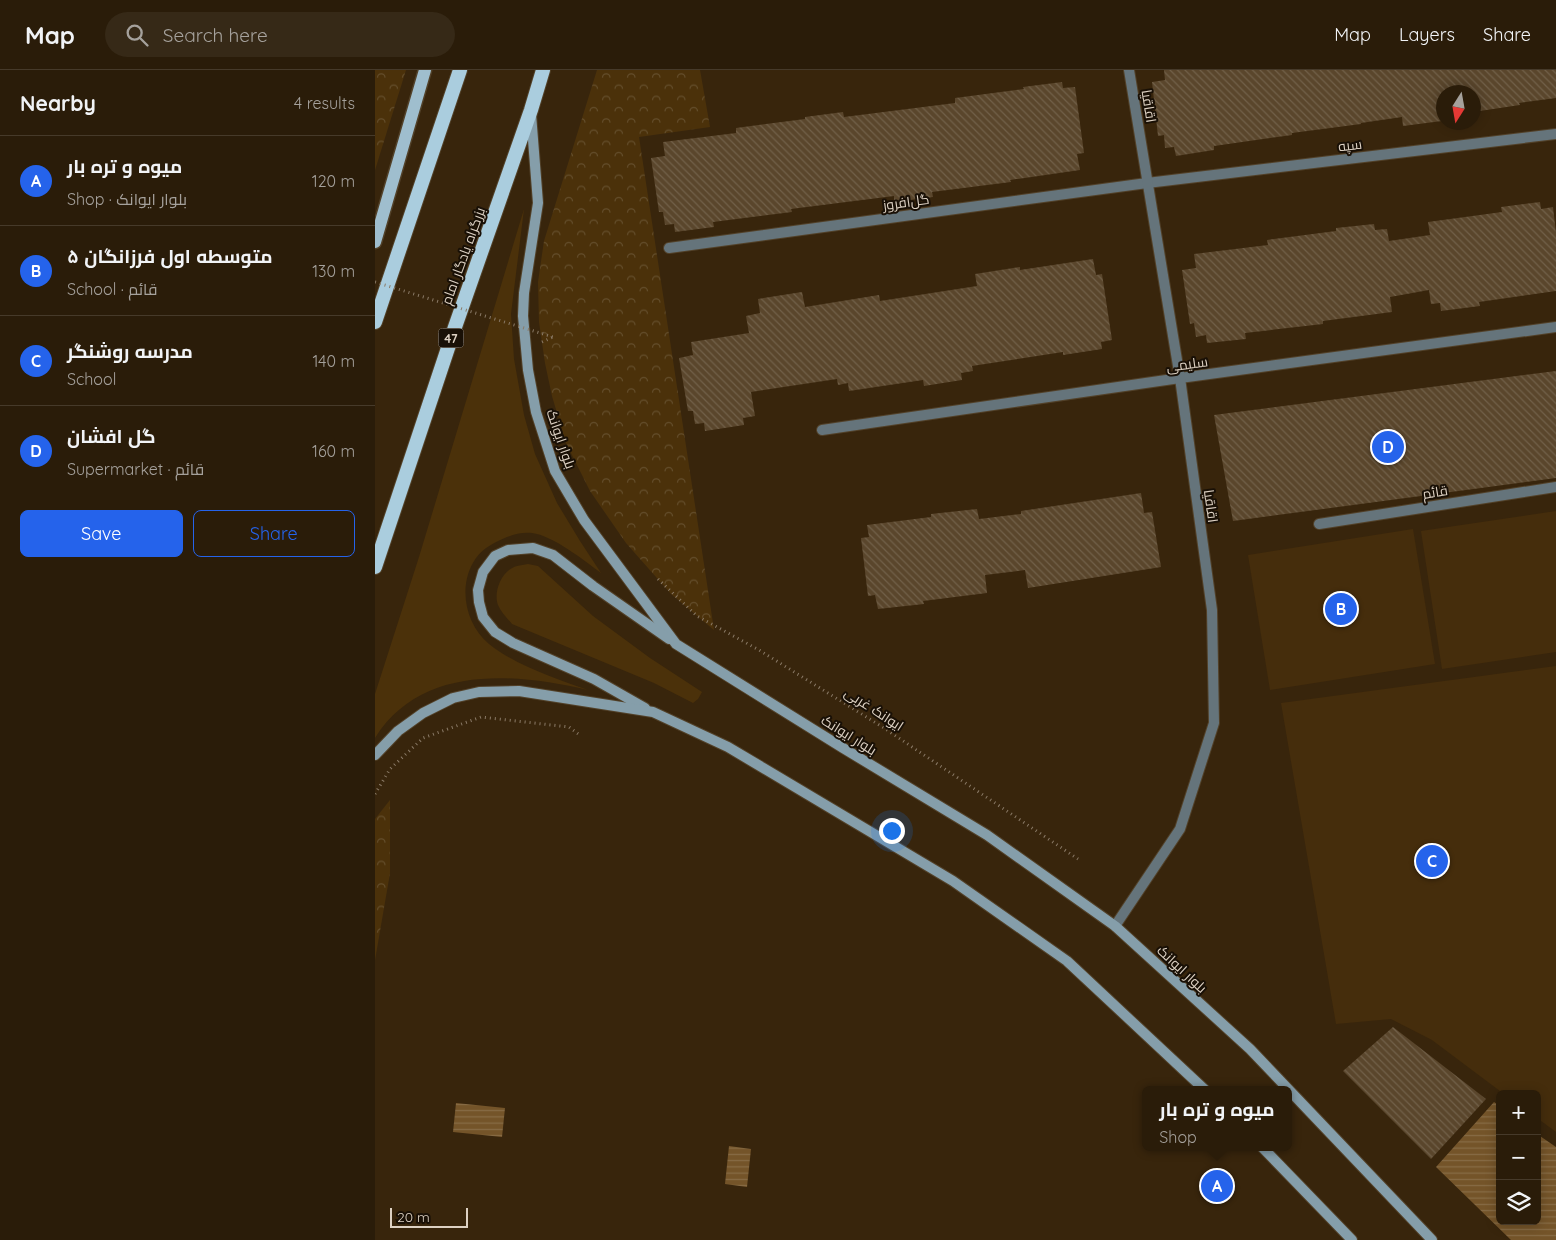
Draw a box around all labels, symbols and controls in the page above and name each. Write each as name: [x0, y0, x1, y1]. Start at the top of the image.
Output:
search box: [105, 12, 455, 57]
text: Map: [25, 20, 75, 50]
icon: search: [123, 21, 151, 49]
text: Search here: [163, 23, 268, 47]
text: Map: [1334, 23, 1371, 46]
text: Layers: [1399, 23, 1455, 46]
text: Share: [1483, 23, 1531, 46]
north arrow: [1436, 85, 1481, 130]
street label: اقاقیا: [1138, 88, 1160, 124]
text: Nearby: [20, 90, 96, 116]
text: 4 results: [294, 93, 355, 113]
street label: سپه: [1337, 135, 1363, 156]
text: میوه و تره بار: [67, 154, 182, 178]
text: A: [31, 171, 41, 191]
text: 120 m: [312, 171, 355, 191]
text: Shop · بلوار ایوانک: [67, 189, 187, 209]
street label: گل‌افروز: [880, 190, 931, 214]
street label: بزرگراه یادگار امام: [437, 205, 490, 308]
text: متوسطه اول فرزانگان ۵: [67, 244, 273, 268]
text: B: [31, 261, 41, 281]
text: 130 m: [312, 261, 355, 281]
text: School · قائم: [67, 279, 157, 299]
road number: 47: [439, 328, 463, 348]
text: مدرسه روشنگر: [67, 339, 193, 363]
text: C: [31, 351, 41, 371]
text: 140 m: [312, 351, 355, 371]
street label: سلیمی: [1165, 352, 1209, 376]
text: School: [67, 369, 116, 389]
street label: بلوار ایوانک: [542, 407, 580, 471]
text: گل افشان: [67, 424, 156, 448]
pin: D: [1372, 428, 1404, 466]
text: D: [30, 441, 42, 461]
text: 160 m: [312, 441, 355, 461]
text: Supermarket · قائم: [67, 459, 204, 479]
street label: قائم: [1421, 481, 1449, 504]
street label: اقاقیا: [1200, 488, 1222, 524]
button: Save: [20, 510, 183, 557]
button: Share: [193, 510, 355, 557]
pin: B: [1325, 590, 1357, 628]
street label: ایوانک غربی: [841, 683, 907, 735]
street label: بلوار ایوانک: [818, 711, 880, 759]
your location: [879, 818, 905, 844]
pin: C: [1416, 842, 1448, 880]
street label: بلوار ایوانک: [1153, 941, 1211, 997]
popup: [1142, 1086, 1292, 1151]
map controls: [1496, 1090, 1541, 1225]
button: +: [1496, 1090, 1541, 1135]
text: میوه و تره بار: [1159, 1097, 1275, 1121]
text: Shop: [1159, 1127, 1197, 1147]
button: −: [1496, 1135, 1541, 1180]
pin: A: [1201, 1167, 1233, 1205]
button: layers: [1496, 1180, 1541, 1225]
scale bar: [390, 1205, 467, 1228]
text: 20 m: [397, 1208, 430, 1226]

